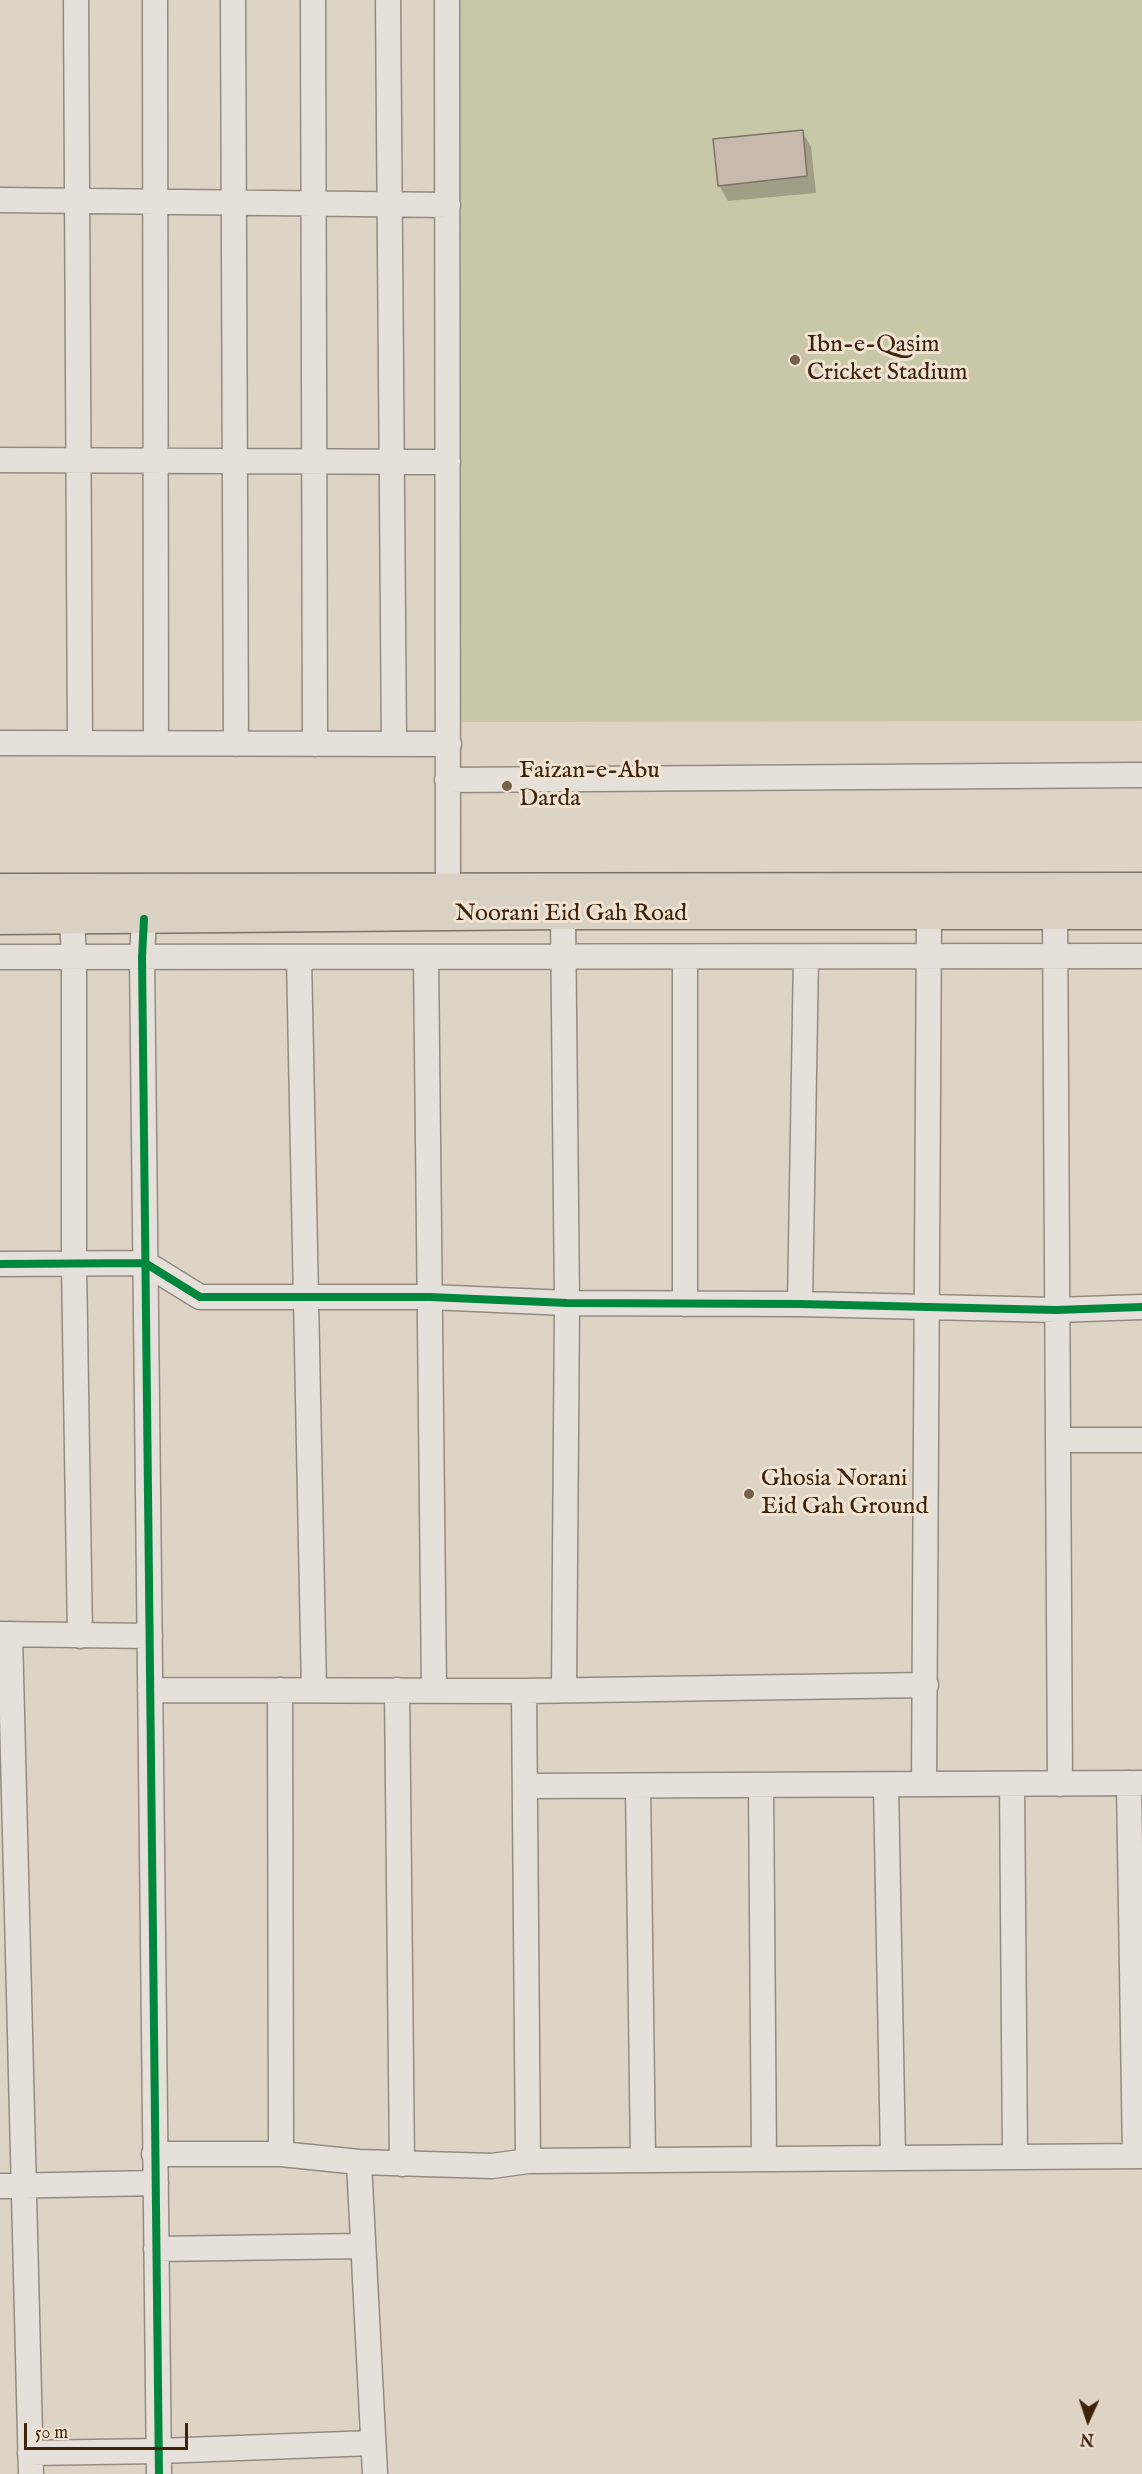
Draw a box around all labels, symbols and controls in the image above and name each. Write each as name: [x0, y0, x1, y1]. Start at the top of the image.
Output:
place label: Ibn-e-Qasim Cricket Stadium: [807, 332, 968, 388]
marker: Ibn-e-Qasim Cricket Stadium: [788, 353, 802, 367]
place label: Faizan-e-Abu Darda: [519, 758, 660, 814]
marker: Faizan-e-Abu Darda: [500, 779, 514, 793]
street label: Noorani Eid Gah Road: [455, 901, 687, 929]
place label: Ghosia Norani Eid Gah Ground: [761, 1466, 928, 1522]
marker: Ghosia Norani Eid Gah Ground: [742, 1487, 756, 1501]
north arrow: [1058, 2390, 1118, 2450]
scale bar: [27, 2411, 190, 2449]
text: 50 m: [35, 2422, 68, 2445]
text: N: [1080, 2428, 1094, 2448]

